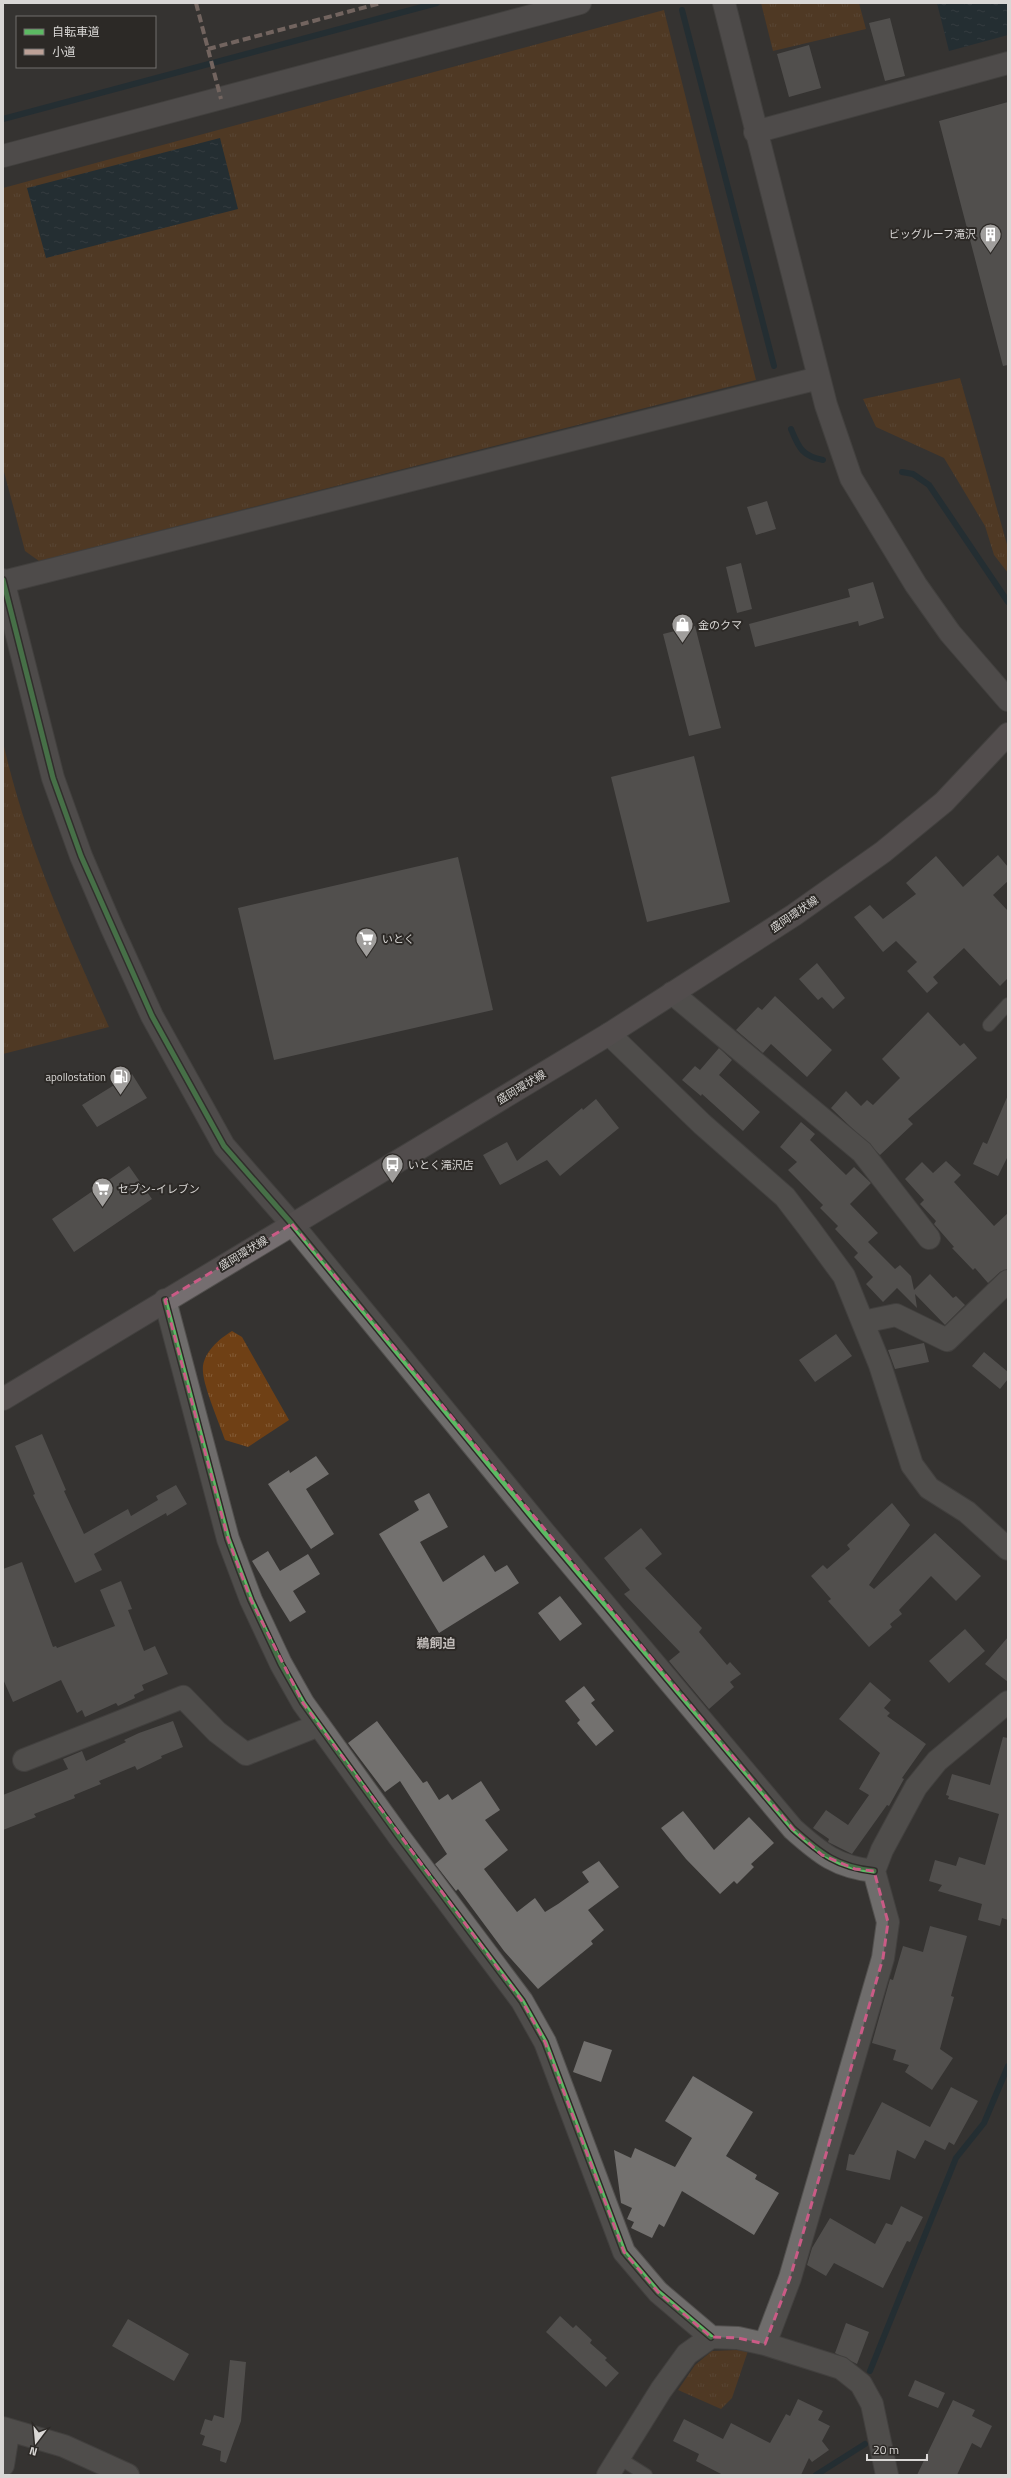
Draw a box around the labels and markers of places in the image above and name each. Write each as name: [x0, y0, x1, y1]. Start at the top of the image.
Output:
building icon: ビッグルーフ滝沢: [978, 221, 1004, 254]
place label: ビッグルーフ滝沢: [889, 226, 976, 242]
shop icon: 金のクマ: [669, 612, 695, 645]
place label: 金のクマ: [698, 617, 742, 633]
supermarket icon: いとく: [353, 926, 379, 959]
place label: いとく: [382, 931, 415, 947]
fuel station icon: apollostation: [108, 1064, 134, 1097]
place label: apollostation: [46, 1069, 106, 1085]
bus stop icon: いとく滝沢店: [380, 1152, 406, 1185]
place label: いとく滝沢店: [408, 1157, 474, 1173]
supermarket icon: セブン-イレブン: [89, 1176, 115, 1209]
place label: セブン-イレブン: [118, 1181, 200, 1197]

